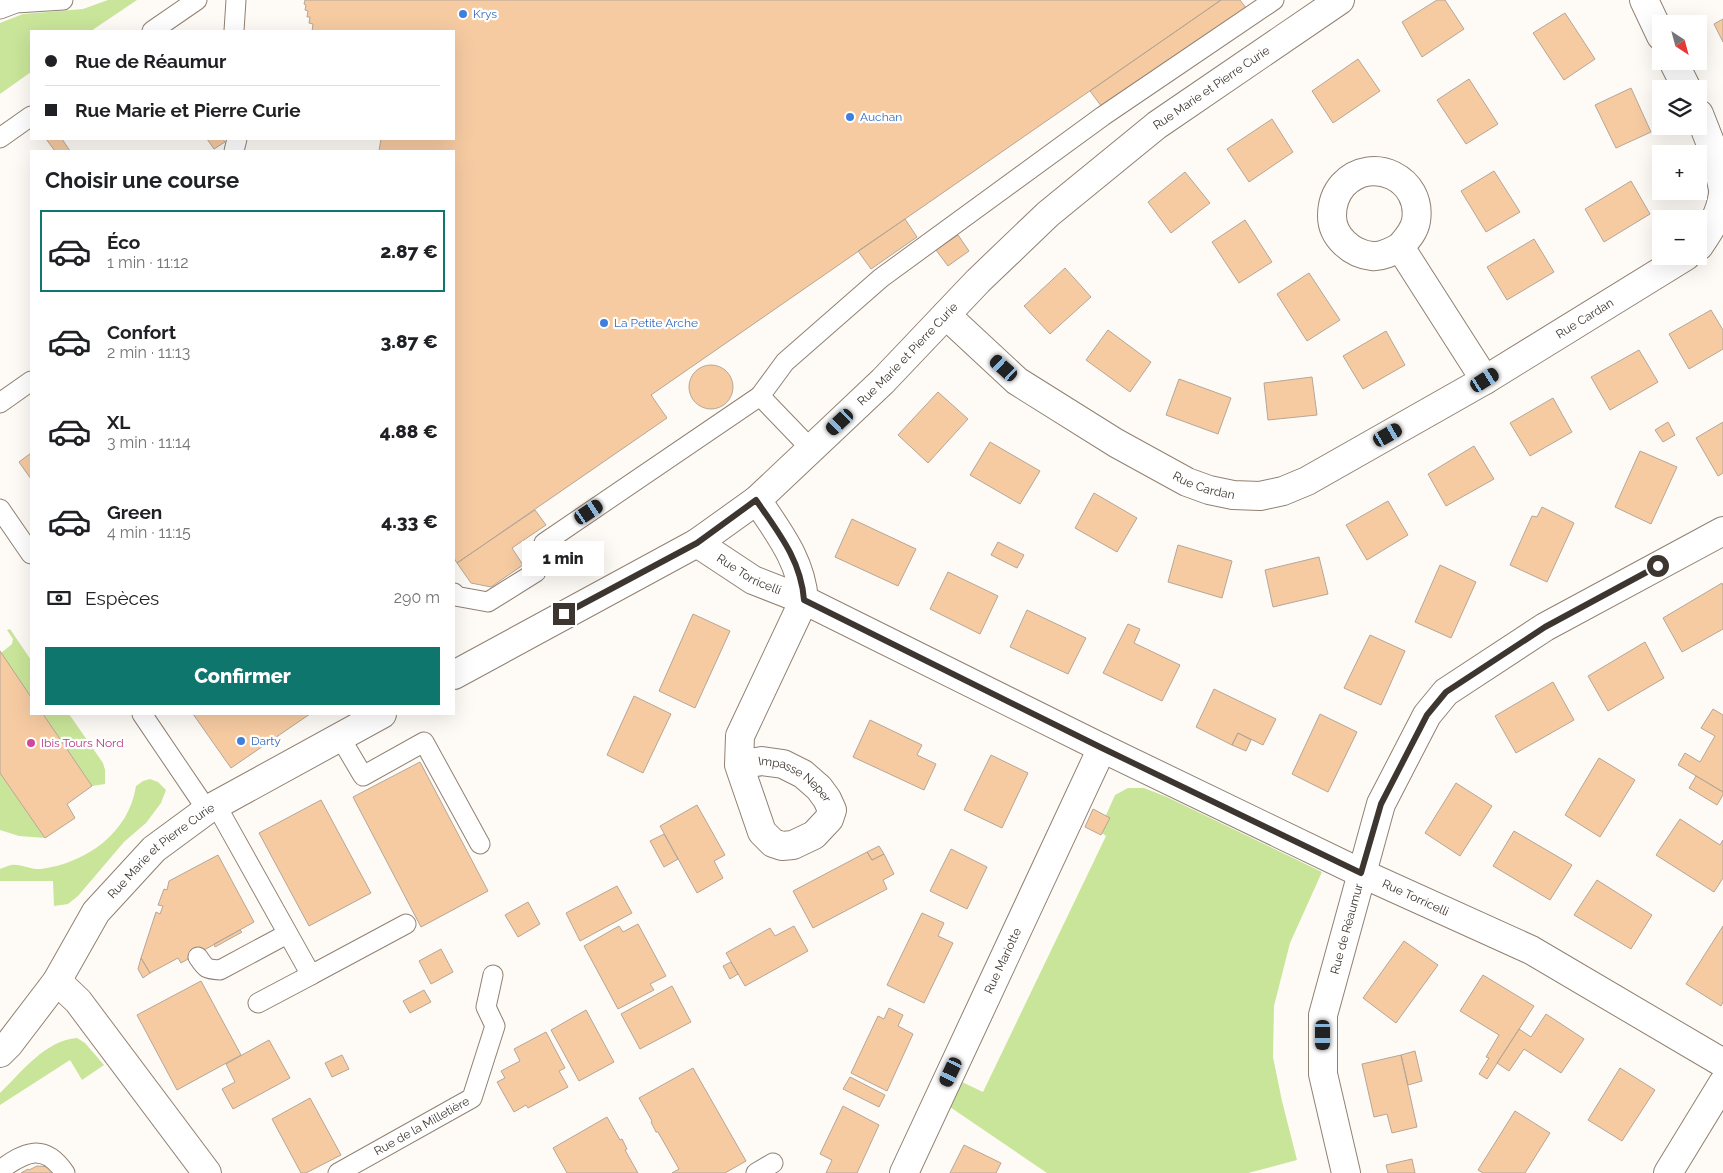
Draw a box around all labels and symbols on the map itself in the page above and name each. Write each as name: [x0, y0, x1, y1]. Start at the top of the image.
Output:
place label: Krys: [473, 7, 497, 21]
marker: Krys: [457, 8, 469, 20]
north arrow: [1652, 15, 1708, 70]
street label: Rue Marie et Pierre Curie: [1150, 43, 1272, 133]
place label: Auchan: [860, 110, 902, 124]
marker: Auchan: [844, 111, 856, 123]
street label: Rue Cardan: [1553, 296, 1616, 341]
street label: Rue Marie et Pierre Curie: [855, 300, 961, 408]
place label: La Petite Arche: [614, 316, 698, 330]
marker: La Petite Arche: [598, 317, 610, 329]
car: [987, 352, 1020, 384]
car: [1468, 366, 1501, 394]
car: [823, 406, 856, 438]
car: [1371, 421, 1404, 449]
street label: Rue Cardan: [1170, 469, 1236, 502]
car: [572, 497, 605, 527]
callout: 1 min: [523, 542, 605, 576]
street label: Rue Torricelli: [714, 551, 783, 597]
route start: [1647, 555, 1669, 577]
route end: [553, 603, 575, 625]
place label: Darty: [251, 734, 281, 748]
marker: Darty: [235, 735, 247, 747]
place label: Ibis Tours Nord: [41, 736, 124, 750]
marker: Ibis Tours Nord: [25, 737, 37, 749]
street label: Impasse Neper: [757, 754, 835, 805]
street label: Rue Marie et Pierre Curie: [105, 800, 217, 901]
street label: Rue Torricelli: [1380, 877, 1451, 919]
street label: Rue de Réaumur: [1328, 881, 1366, 976]
street label: Rue Mariotte: [981, 926, 1024, 996]
car: [1315, 1020, 1330, 1050]
car: [937, 1055, 964, 1089]
street label: Rue de la Milletière: [372, 1094, 472, 1158]

